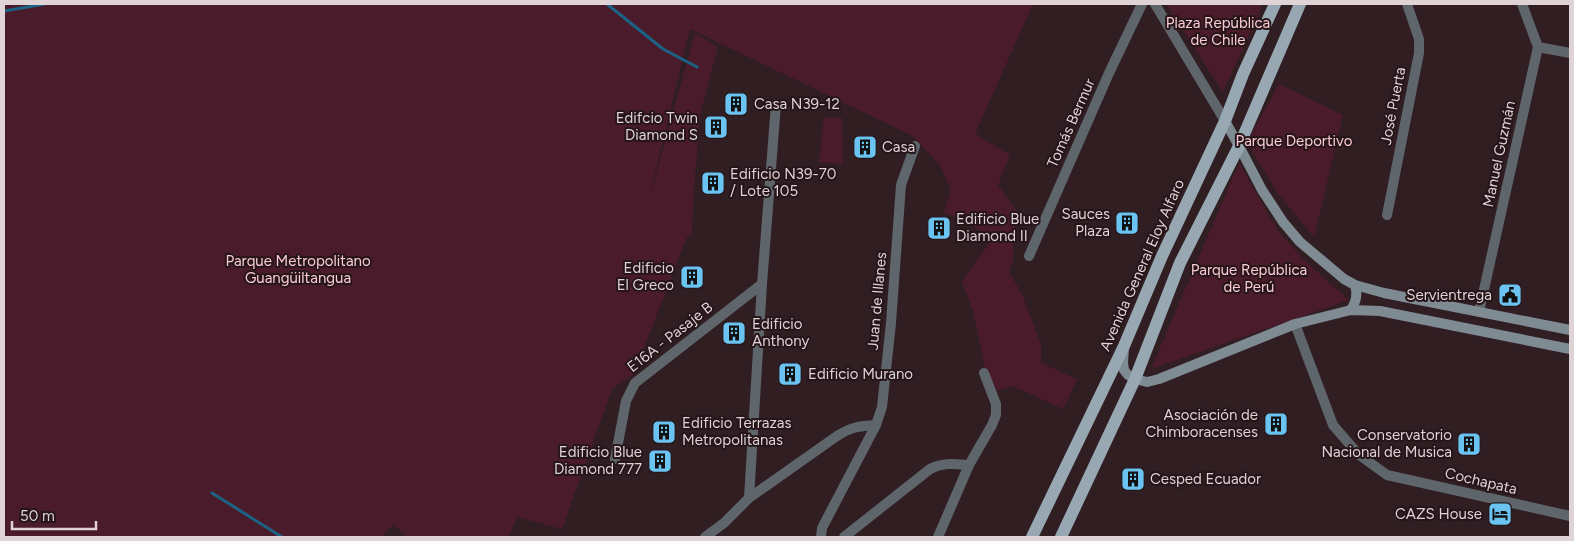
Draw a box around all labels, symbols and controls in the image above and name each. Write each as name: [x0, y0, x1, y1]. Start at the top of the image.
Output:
park label: Plaza República de Chile: [1166, 14, 1270, 49]
street label: José Puerta: [1377, 66, 1409, 146]
street label: Tomás Bermur: [1043, 76, 1099, 170]
building icon: Casa N39-12: [723, 91, 749, 117]
place label: Casa N39-12: [754, 95, 840, 113]
street label: Manuel Guzmán: [1479, 99, 1519, 209]
place label: Edifcio Twin Diamond S: [616, 109, 698, 144]
building icon: Edifcio Twin Diamond S: [703, 114, 729, 140]
park label: Parque Deportivo: [1236, 132, 1353, 150]
building icon: Casa: [852, 134, 878, 160]
place label: Casa: [882, 138, 915, 156]
place label: Edificio N39-70 / Lote 105: [730, 165, 836, 200]
building icon: Edificio N39-70 / Lote 105: [700, 170, 726, 196]
street label: Avenida General Eloy Alfaro: [1096, 176, 1188, 354]
place label: Sauces Plaza: [1061, 205, 1110, 240]
place label: Edificio Blue Diamond II: [956, 210, 1039, 245]
building icon: Sauces Plaza: [1114, 210, 1140, 236]
building icon: Edificio Blue Diamond II: [926, 215, 952, 241]
street label: Juan de Illanes: [864, 251, 890, 351]
park label: Parque Metropolitano Guangüiltangua: [225, 252, 371, 287]
place label: Edificio El Greco: [617, 259, 674, 294]
park label: Parque República de Perú: [1191, 261, 1307, 296]
building icon: Edificio El Greco: [679, 264, 705, 290]
public building icon: Servientrega: [1497, 282, 1523, 308]
place label: Servientrega: [1406, 286, 1492, 304]
street label: E16A - Pasaje B: [624, 298, 716, 376]
place label: Edificio Anthony: [752, 315, 810, 350]
building icon: Edificio Anthony: [721, 320, 747, 346]
building icon: Edificio Murano: [777, 361, 803, 387]
place label: Edificio Murano: [808, 365, 913, 383]
place label: Asociación de Chimboracenses: [1146, 406, 1258, 441]
building icon: Asociación de Chimboracenses: [1263, 411, 1289, 437]
place label: Edificio Terrazas Metropolitanas: [682, 414, 792, 449]
building icon: Edificio Terrazas Metropolitanas: [651, 419, 677, 445]
place label: Conservatorio Nacional de Musica: [1321, 426, 1452, 461]
building icon: Conservatorio Nacional de Musica: [1456, 431, 1482, 457]
place label: Edificio Blue Diamond 777: [554, 443, 642, 478]
building icon: Edificio Blue Diamond 777: [647, 448, 673, 474]
street label: Cochapata: [1443, 464, 1519, 498]
building icon: Cesped Ecuador: [1120, 466, 1146, 492]
place label: Cesped Ecuador: [1150, 470, 1261, 488]
scale bar: [12, 498, 96, 530]
hotel icon: CAZS House: [1487, 501, 1513, 527]
place label: CAZS House: [1395, 505, 1482, 523]
text: 50 m: [20, 507, 55, 525]

